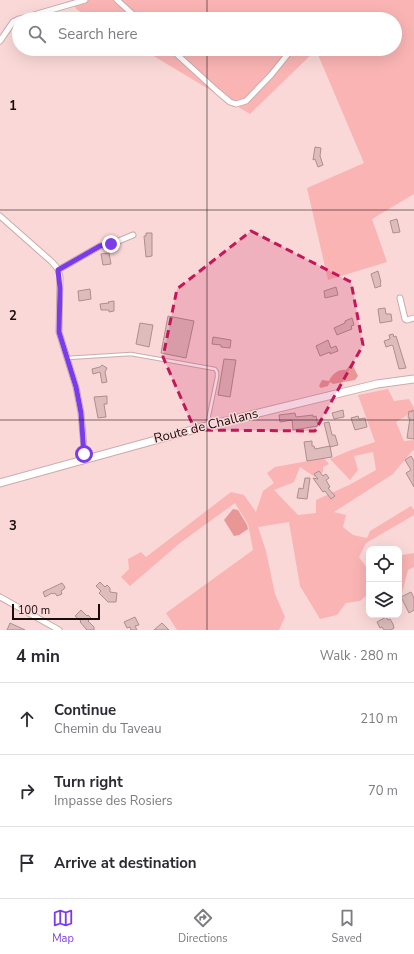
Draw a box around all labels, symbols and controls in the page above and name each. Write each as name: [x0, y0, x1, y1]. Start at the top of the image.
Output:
search box: [12, 12, 402, 56]
icon: search: [26, 23, 48, 45]
text: Search here: [58, 24, 138, 44]
text: 1: [9, 97, 17, 115]
route end: [102, 235, 120, 253]
text: 2: [9, 307, 17, 325]
street label: Route de Challans: [152, 404, 260, 448]
route start: [75, 445, 93, 463]
text: 3: [9, 517, 17, 535]
map controls: [366, 546, 402, 618]
button: locate: [366, 546, 402, 582]
button: layers: [366, 582, 402, 618]
scale bar: [12, 602, 100, 621]
text: 100 m: [18, 603, 50, 618]
text: 4 min: [16, 645, 60, 668]
text: Walk · 280 m: [320, 647, 398, 665]
text: Continue: [54, 700, 116, 720]
icon: ahead: [16, 708, 38, 730]
text: 210 m: [360, 710, 398, 728]
text: Chemin du Taveau: [54, 720, 162, 738]
text: Turn right: [54, 772, 123, 792]
icon: right: [16, 780, 38, 802]
text: 70 m: [368, 782, 398, 800]
text: Impasse des Rosiers: [54, 792, 173, 810]
icon: arrive: [16, 852, 38, 874]
text: Arrive at destination: [54, 853, 197, 873]
tab: Map: [52, 907, 74, 946]
tab: Directions: [178, 907, 228, 946]
tab: Saved: [332, 907, 362, 946]

